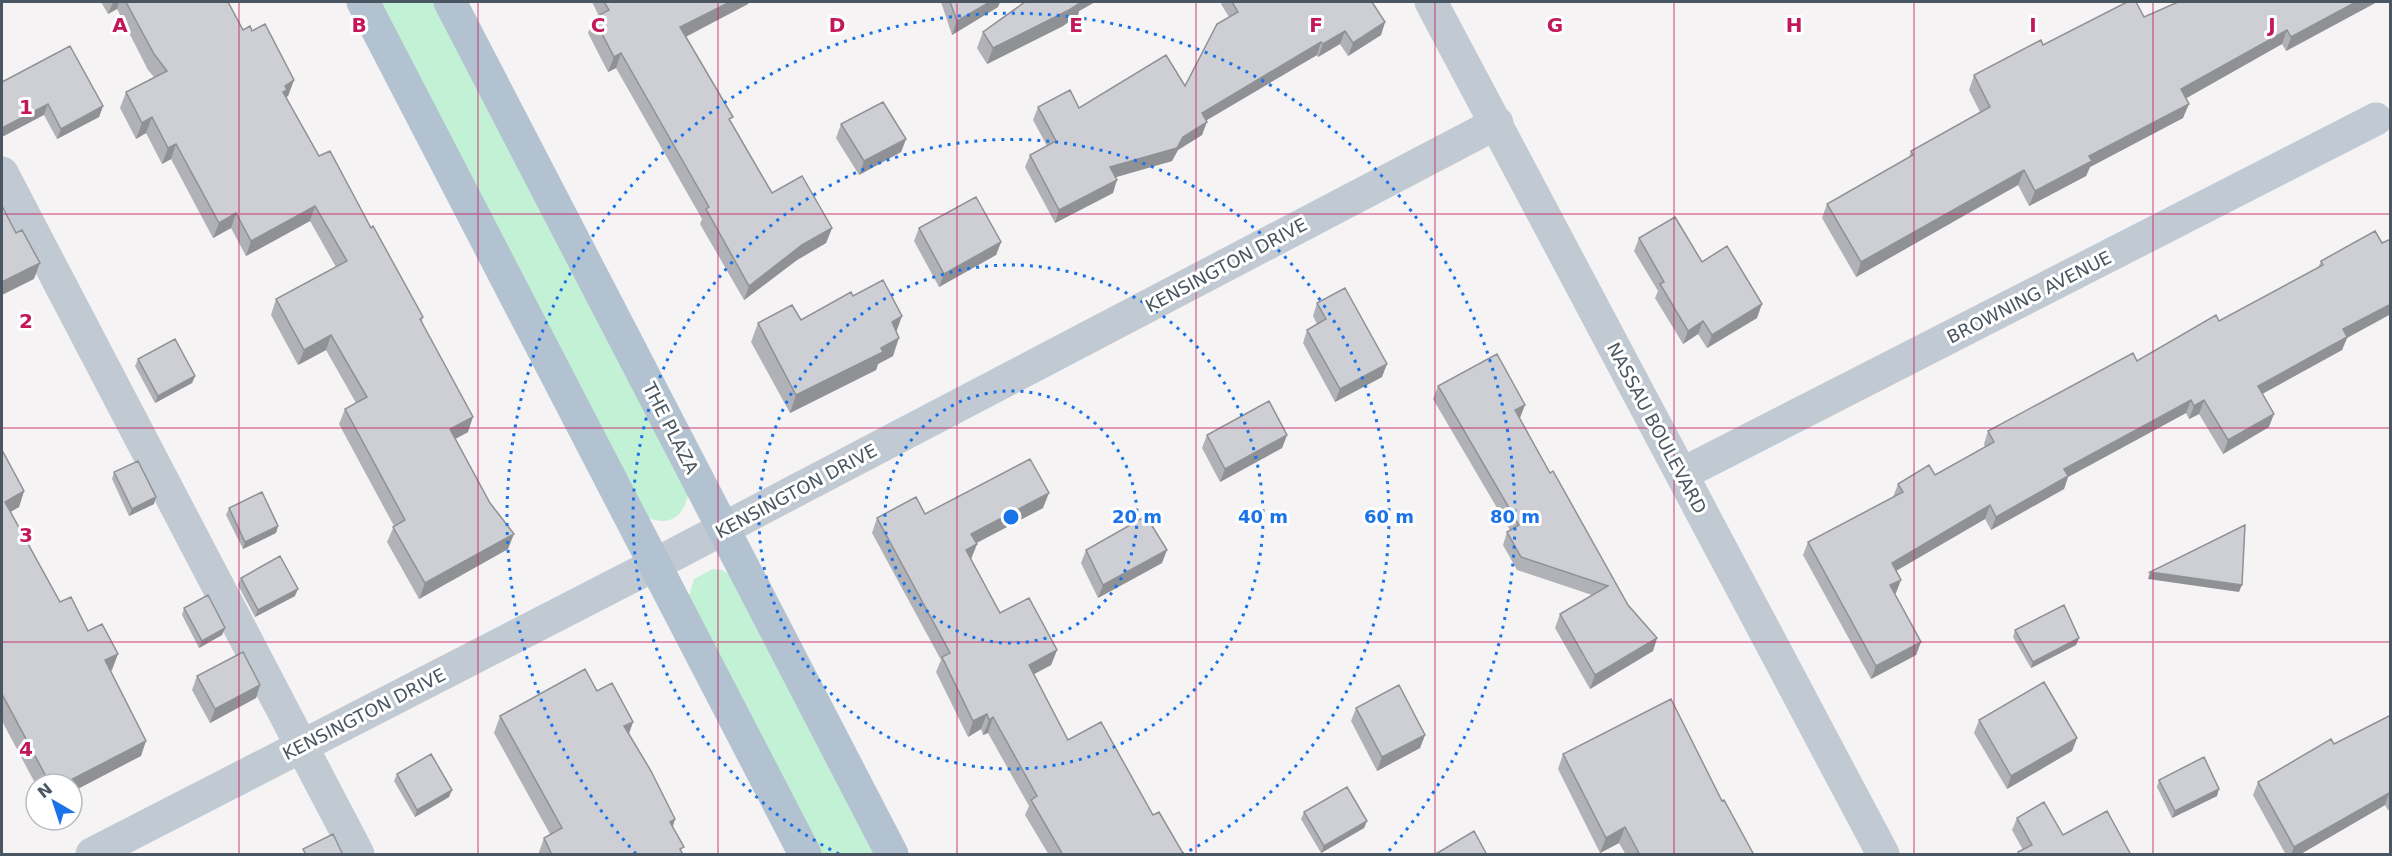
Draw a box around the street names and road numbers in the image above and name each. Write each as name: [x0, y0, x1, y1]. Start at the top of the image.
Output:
street label: KENSINGTON DRIVE: [1142, 214, 1310, 316]
street label: BROWNING AVENUE: [1943, 246, 2115, 348]
street label: NASSAU BOULEVARD: [1603, 339, 1711, 517]
street label: THE PLAZA: [639, 378, 703, 478]
street label: KENSINGTON DRIVE: [712, 440, 880, 542]
street label: KENSINGTON DRIVE: [279, 664, 449, 764]

